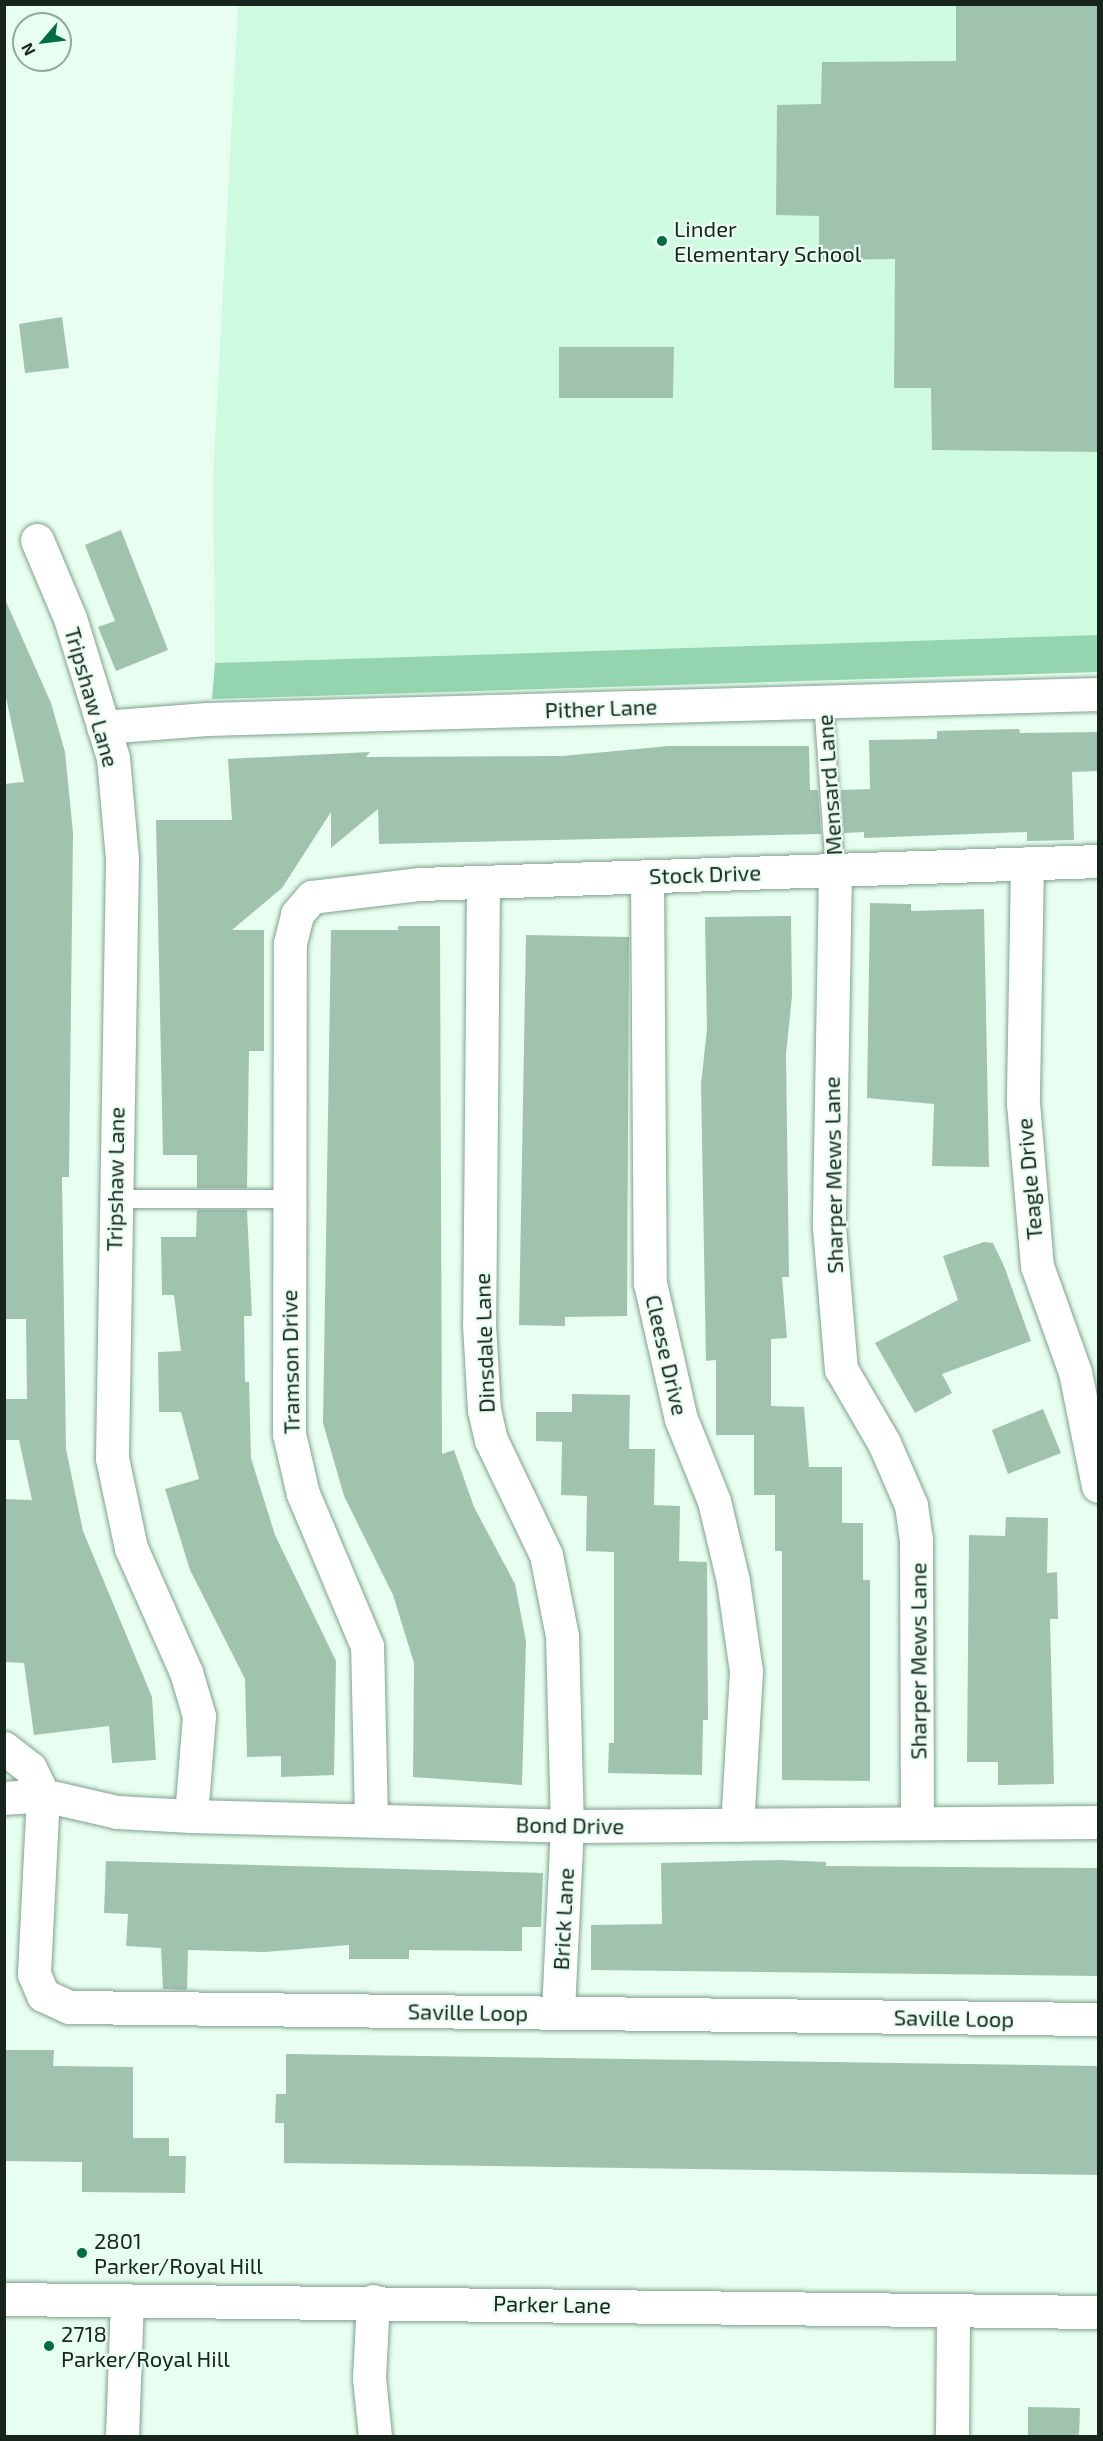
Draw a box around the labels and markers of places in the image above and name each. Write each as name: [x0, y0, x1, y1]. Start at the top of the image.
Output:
place label: Linder Elementary School: [674, 215, 862, 266]
marker: Linder Elementary School: [655, 234, 669, 248]
place label: 2801 Parker/Royal Hill: [94, 2227, 263, 2278]
marker: 2801 Parker/Royal Hill: [75, 2246, 89, 2260]
place label: 2718 Parker/Royal Hill: [61, 2320, 230, 2372]
marker: 2718 Parker/Royal Hill: [42, 2339, 56, 2353]

